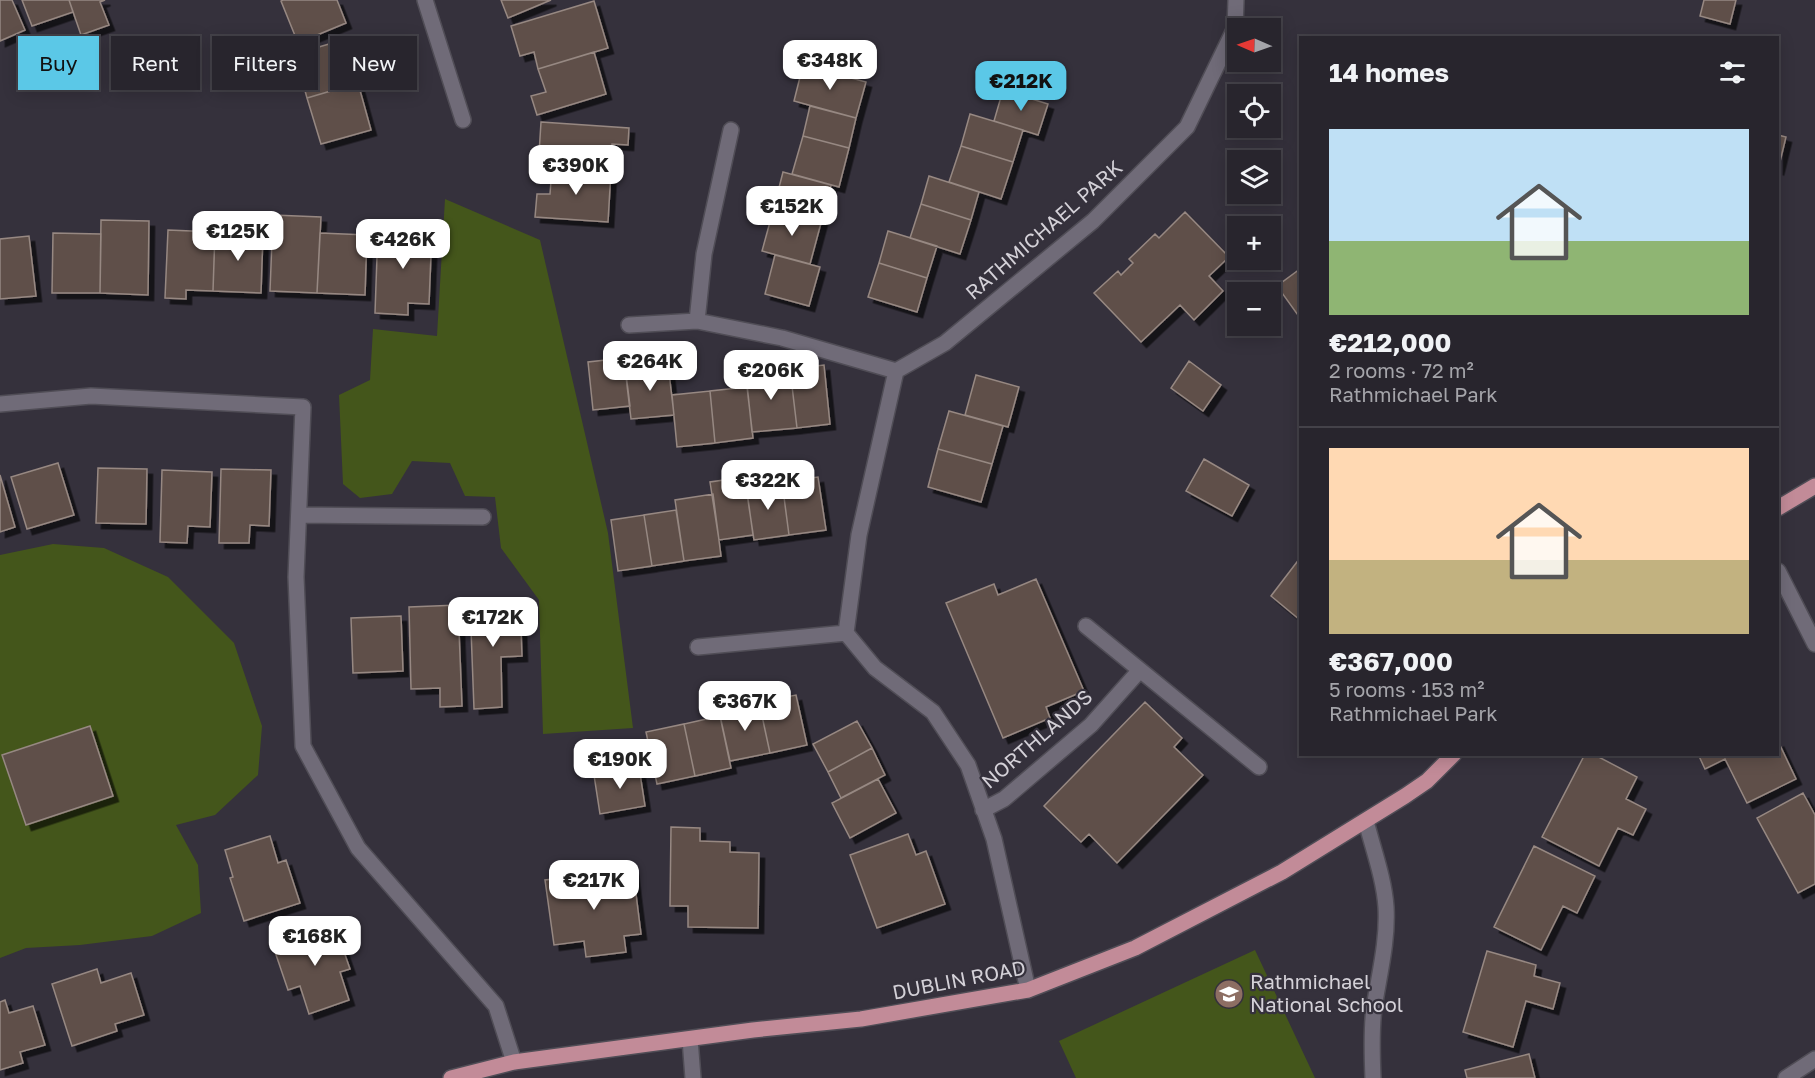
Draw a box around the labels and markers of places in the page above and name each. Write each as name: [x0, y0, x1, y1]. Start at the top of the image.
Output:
pin: €348K: [788, 40, 872, 91]
pin: €212K: [979, 61, 1063, 112]
pin: €390K: [534, 145, 618, 196]
pin: €152K: [750, 186, 834, 237]
pin: €125K: [196, 211, 280, 262]
pin: €426K: [361, 219, 445, 270]
pin: €264K: [608, 341, 692, 392]
pin: €206K: [729, 350, 813, 401]
pin: €322K: [726, 460, 810, 511]
pin: €172K: [451, 597, 535, 648]
pin: €367K: [703, 681, 787, 732]
pin: €190K: [578, 739, 662, 790]
pin: €217K: [552, 860, 636, 911]
pin: €168K: [273, 916, 357, 967]
place label: Rathmichael National School: [1250, 969, 1403, 1016]
school or university icon: Rathmichael National School: [1213, 978, 1245, 1010]

